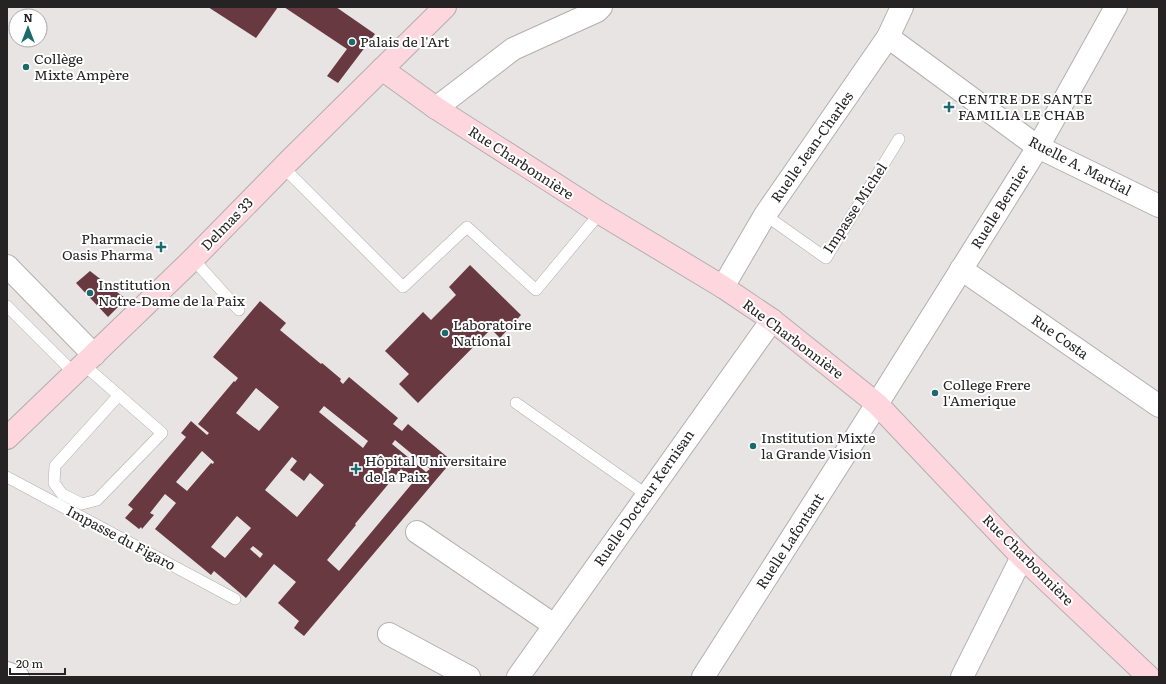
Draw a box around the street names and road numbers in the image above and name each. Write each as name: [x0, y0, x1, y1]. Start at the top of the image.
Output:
street label: Ruelle Jean-Charles: [765, 87, 857, 206]
street label: Rue Charbonnière: [465, 121, 578, 204]
street label: Ruelle A. Martial: [1026, 131, 1136, 200]
street label: Impasse Michel: [817, 158, 891, 257]
street label: Ruelle Bernier: [965, 160, 1033, 252]
street label: Delmas 33: [196, 192, 257, 254]
street label: Rue Charbonnière: [739, 294, 848, 383]
street label: Rue Costa: [1028, 309, 1094, 363]
street label: Ruelle Docteur Kernisan: [588, 425, 698, 570]
street label: Ruelle Lafontant: [751, 488, 828, 592]
street label: Impasse du Figaro: [63, 500, 180, 574]
street label: Rue Charbonnière: [979, 509, 1079, 609]

